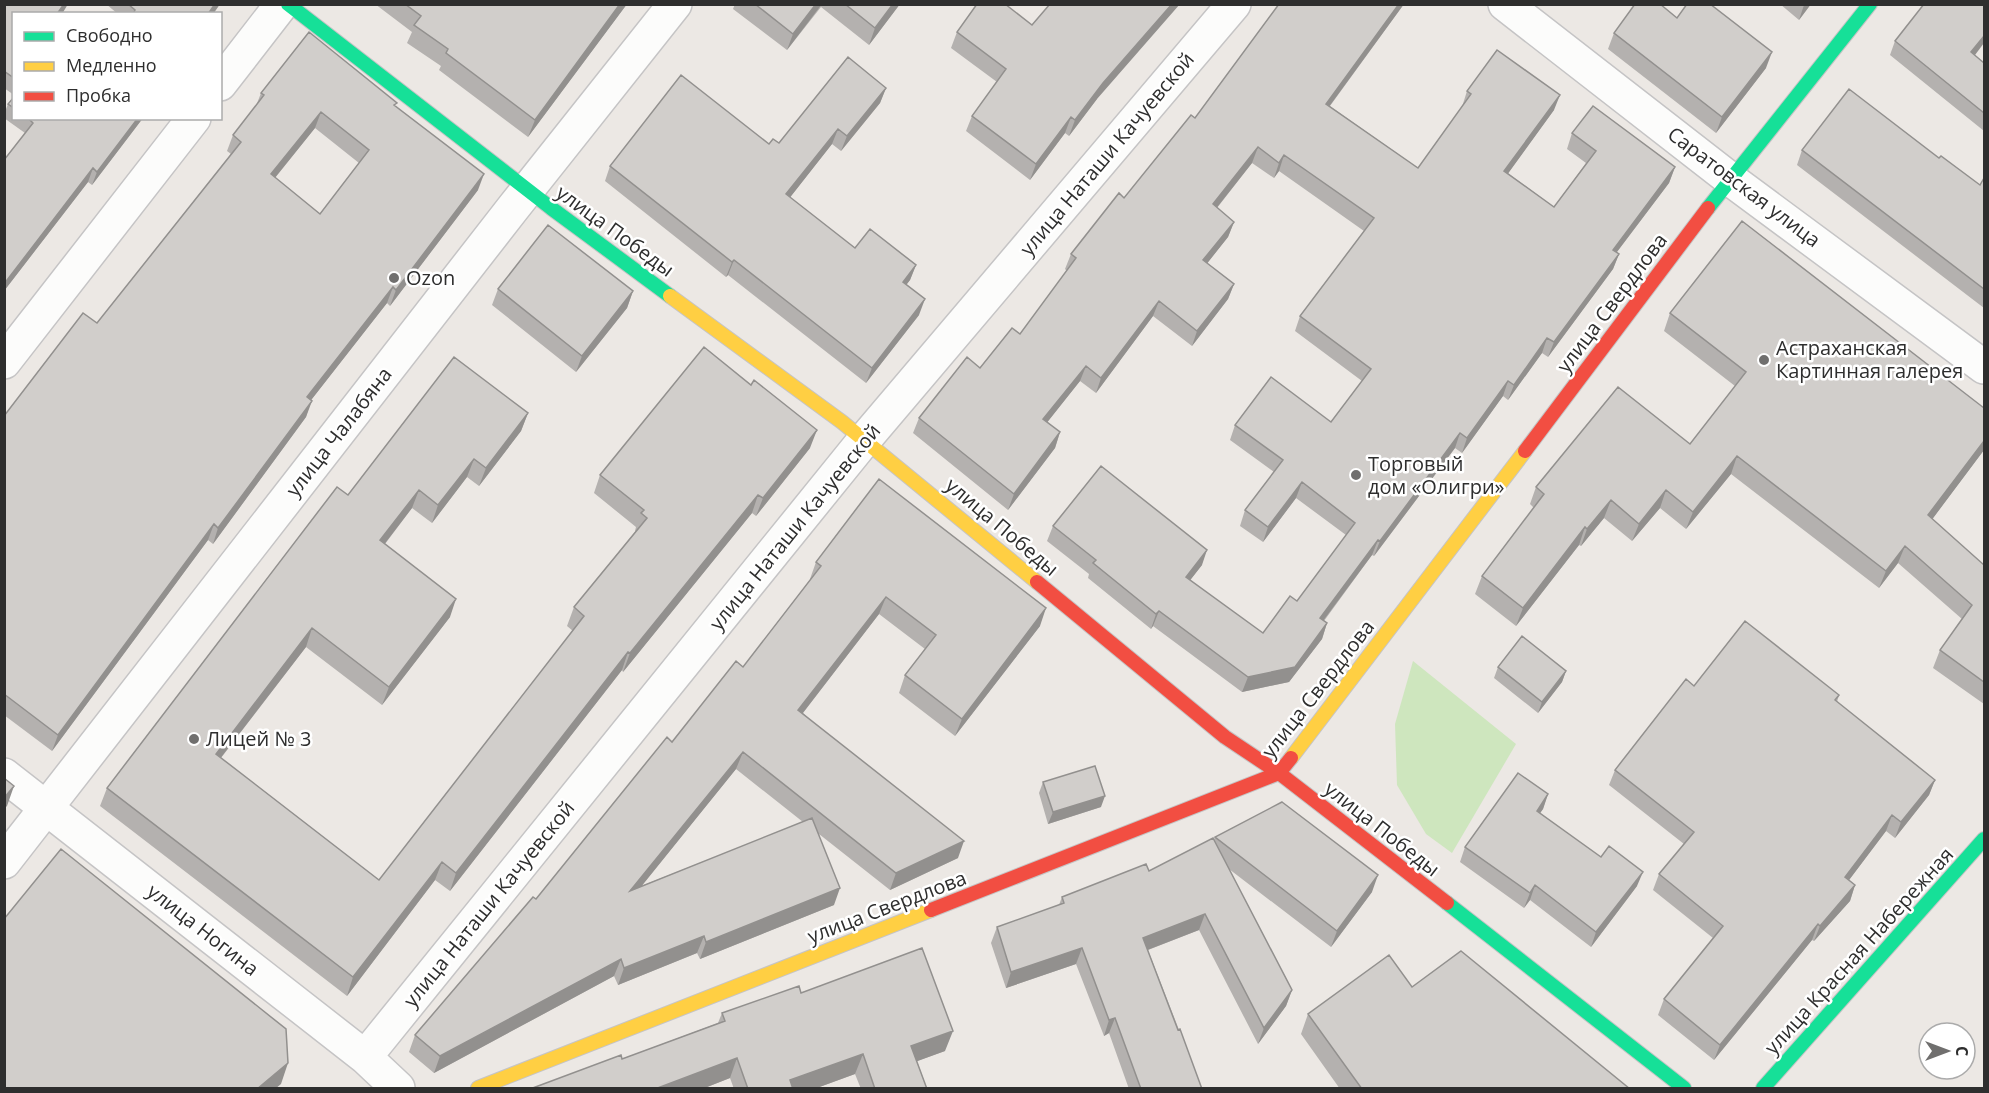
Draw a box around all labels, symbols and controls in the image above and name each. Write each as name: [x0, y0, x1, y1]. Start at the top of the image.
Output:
legend: [12, 12, 222, 120]
text: Свободно: [66, 23, 153, 47]
street label: улица Наташи Качуевской: [1013, 46, 1200, 261]
text: Медленно: [66, 53, 157, 77]
text: Пробка: [66, 83, 131, 107]
street label: Саратовская улица: [1662, 120, 1826, 253]
street label: улица Победы: [551, 179, 680, 283]
street label: улица Свердлова: [1550, 227, 1673, 378]
place label: Ozon: [406, 264, 455, 291]
marker: Ozon: [387, 271, 401, 285]
place label: Астраханская Картинная галерея: [1776, 334, 1963, 384]
marker: Астраханская Картинная галерея: [1757, 353, 1771, 367]
street label: улица Чалабяна: [280, 361, 398, 502]
street label: улица Наташи Качуевской: [703, 418, 886, 635]
place label: Торговый дом «Олигри»: [1368, 450, 1505, 500]
marker: Торговый дом «Олигри»: [1349, 468, 1363, 482]
street label: улица Победы: [940, 471, 1064, 582]
street label: улица Свердлова: [1255, 614, 1380, 763]
place label: Лицей № 3: [206, 725, 311, 752]
marker: Лицей № 3: [187, 732, 201, 746]
street label: улица Победы: [1319, 775, 1446, 882]
street label: улица Наташи Качуевской: [397, 795, 580, 1012]
street label: улица Красная Набережная: [1758, 841, 1959, 1060]
street label: улица Свердлова: [804, 864, 970, 949]
street label: улица Ногина: [142, 877, 265, 982]
north arrow: [1917, 1021, 1977, 1081]
text: С: [1951, 1046, 1973, 1056]

